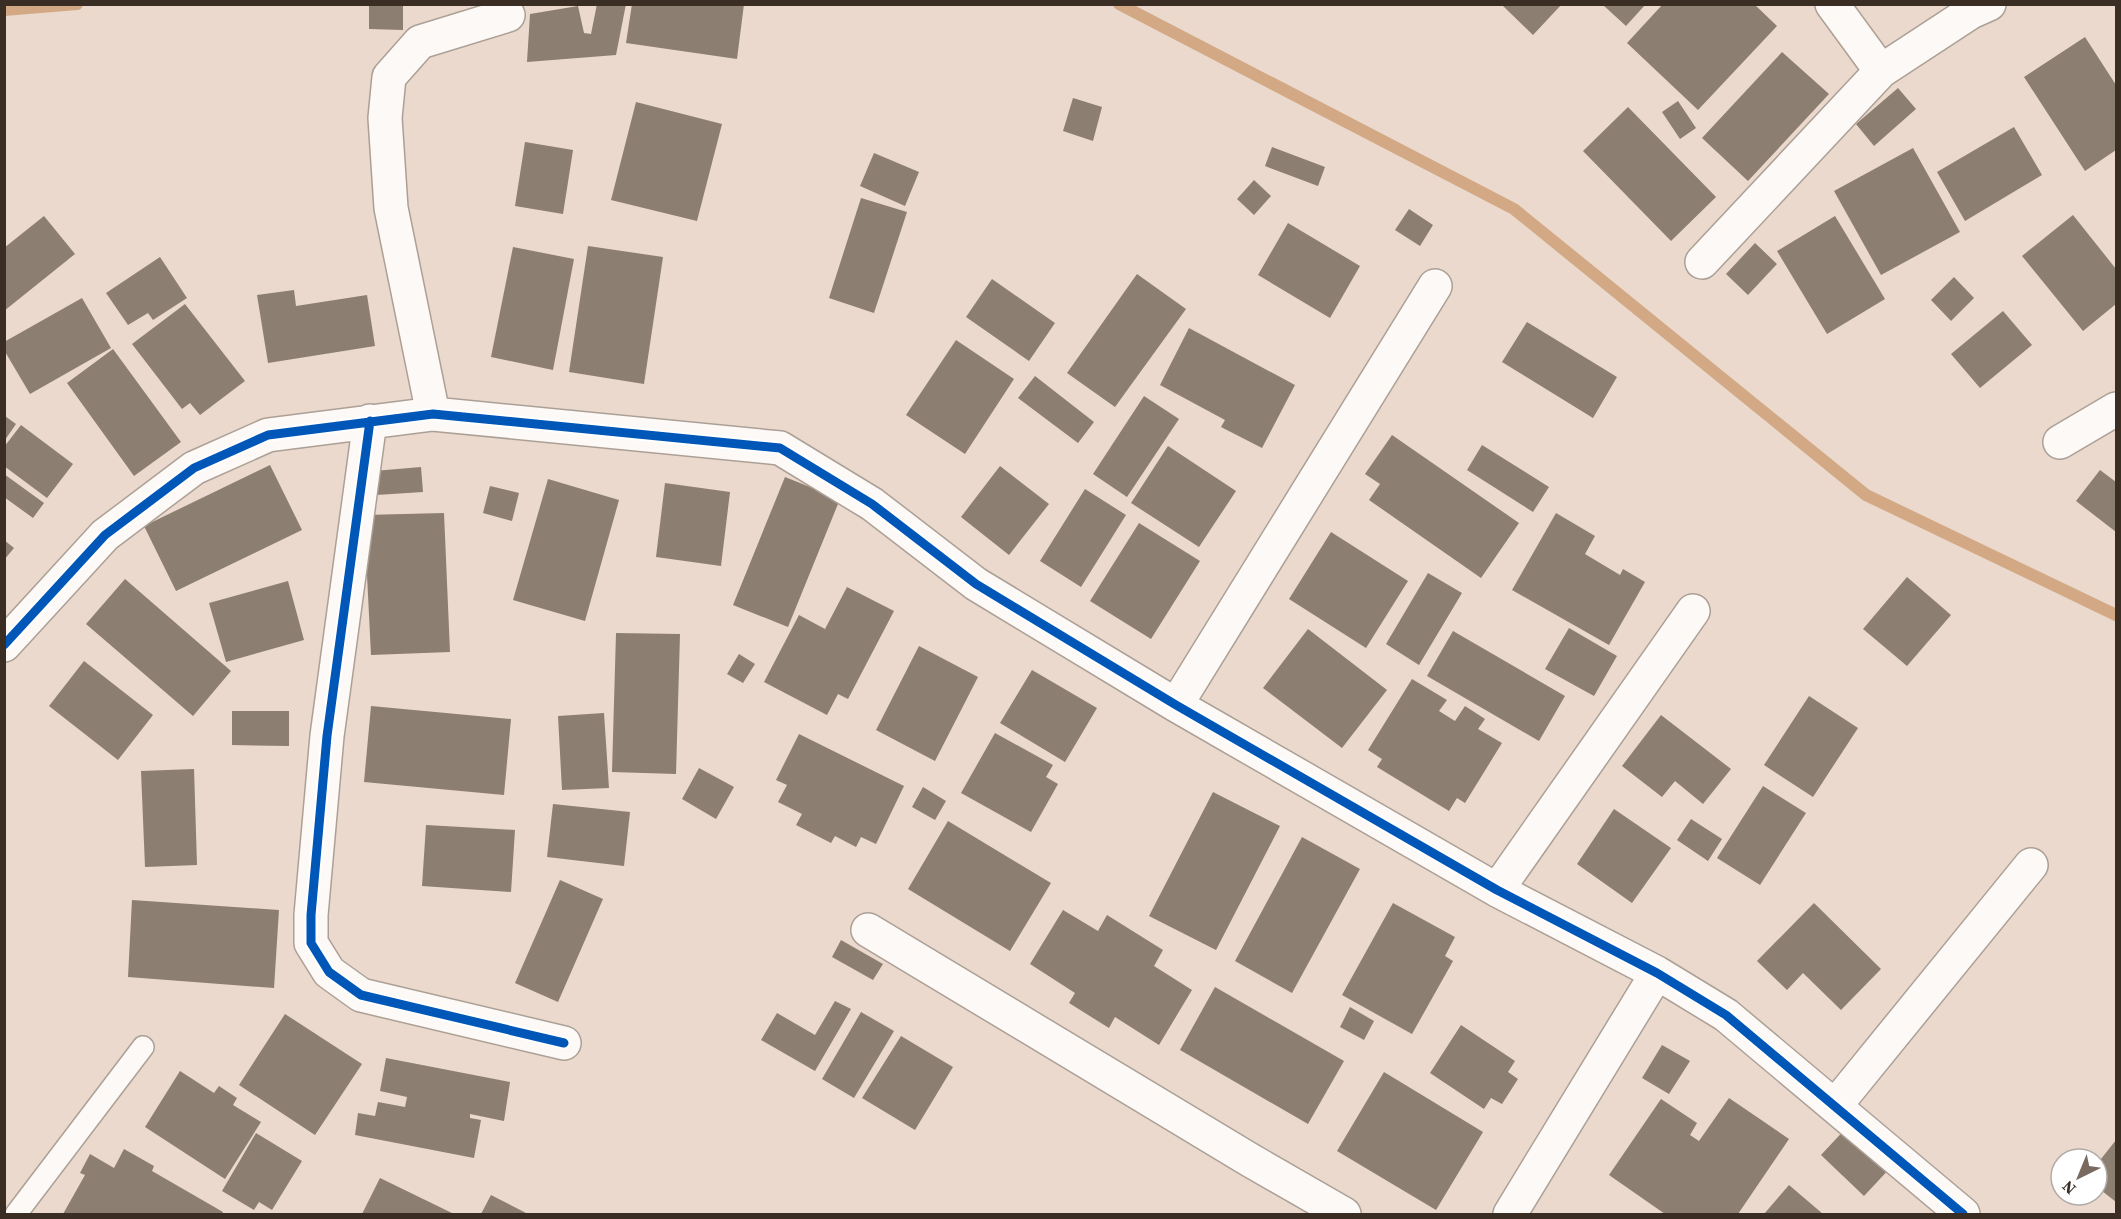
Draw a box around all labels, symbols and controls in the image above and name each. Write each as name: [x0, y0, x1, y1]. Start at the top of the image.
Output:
north arrow: [2049, 1147, 2109, 1207]
text: N: [2057, 1176, 2081, 1200]

